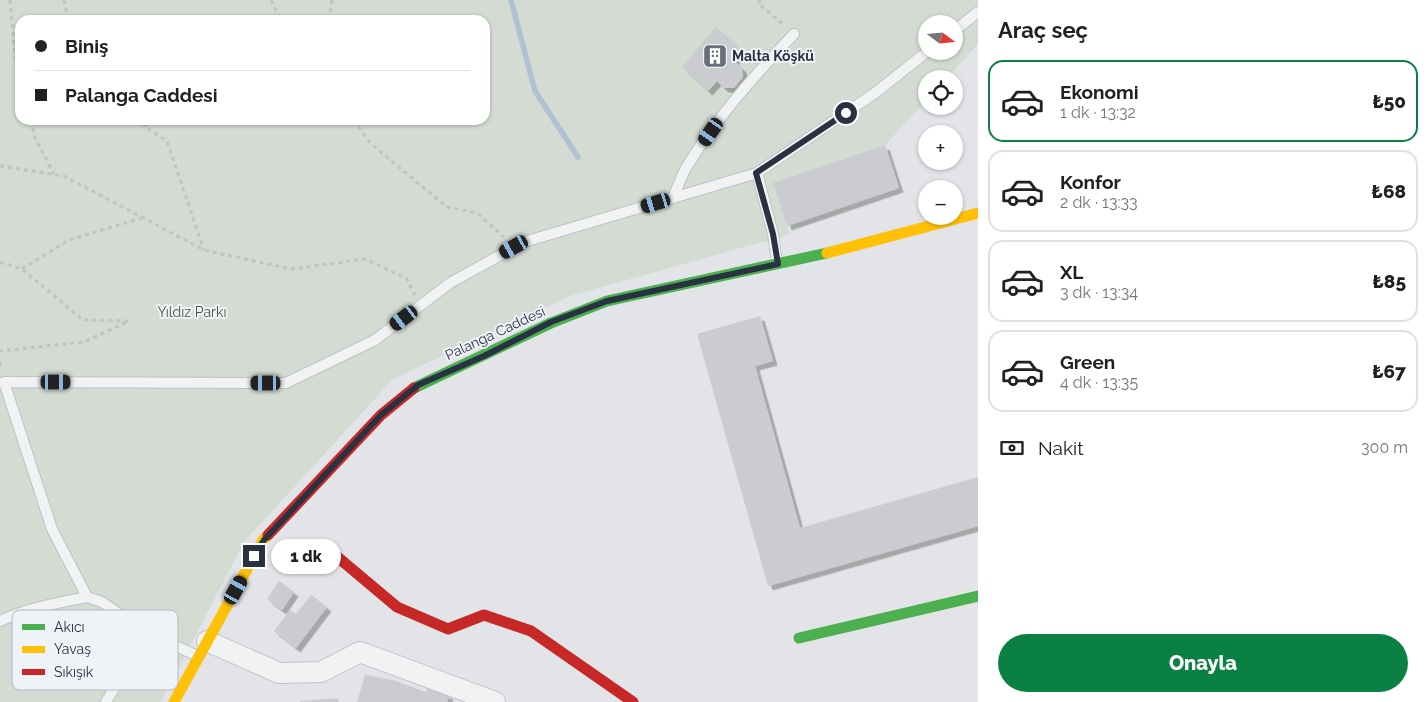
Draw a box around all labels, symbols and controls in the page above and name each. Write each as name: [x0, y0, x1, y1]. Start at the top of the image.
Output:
north arrow: [918, 15, 962, 60]
map controls: [918, 15, 963, 225]
text: Araç seç: [998, 17, 1088, 43]
text: Biniş: [65, 35, 108, 57]
building icon: Malta Köşkü: [702, 43, 728, 69]
place label: Malta Köşkü: [732, 48, 814, 64]
button: locate: [918, 70, 963, 115]
icon: car: [1000, 79, 1045, 124]
text: Ekonomi: [1060, 81, 1139, 103]
text: Palanga Caddesi: [65, 84, 218, 106]
text: ₺50: [1372, 90, 1406, 112]
route start: [835, 102, 857, 124]
text: 1 dk · 13:32: [1060, 103, 1136, 122]
car: [696, 115, 725, 149]
button: +: [918, 125, 963, 170]
icon: car: [1000, 169, 1045, 214]
text: Konfor: [1060, 171, 1121, 193]
button: −: [918, 180, 963, 225]
text: ₺68: [1372, 180, 1406, 202]
car: [639, 191, 672, 215]
text: 2 dk · 13:33: [1060, 193, 1138, 212]
car: [497, 233, 530, 261]
icon: car: [1000, 259, 1045, 304]
text: XL: [1060, 261, 1083, 283]
text: ₺85: [1373, 270, 1406, 292]
text: 3 dk · 13:34: [1060, 283, 1138, 302]
car: [387, 303, 420, 333]
street label: Palanga Caddesi: [442, 303, 548, 363]
park label: Yıldız Parkı: [158, 304, 226, 320]
icon: car: [1000, 349, 1045, 394]
text: Green: [1060, 351, 1115, 373]
text: ₺67: [1372, 360, 1406, 382]
text: 4 dk · 13:35: [1060, 373, 1138, 392]
car: [41, 375, 71, 390]
car: [251, 376, 281, 391]
icon: cash: [998, 434, 1026, 462]
text: Nakit: [1038, 437, 1084, 459]
text: 300 m: [1361, 438, 1408, 457]
callout: 1 dk: [272, 538, 342, 574]
route end: [243, 545, 265, 567]
text: 1 dk: [290, 547, 322, 566]
car: [222, 573, 249, 607]
legend: [12, 610, 178, 690]
text: Akıcı: [54, 619, 85, 635]
button: Onayla: [998, 634, 1408, 692]
text: Yavaş: [54, 641, 91, 657]
text: Sıkışık: [54, 664, 94, 680]

